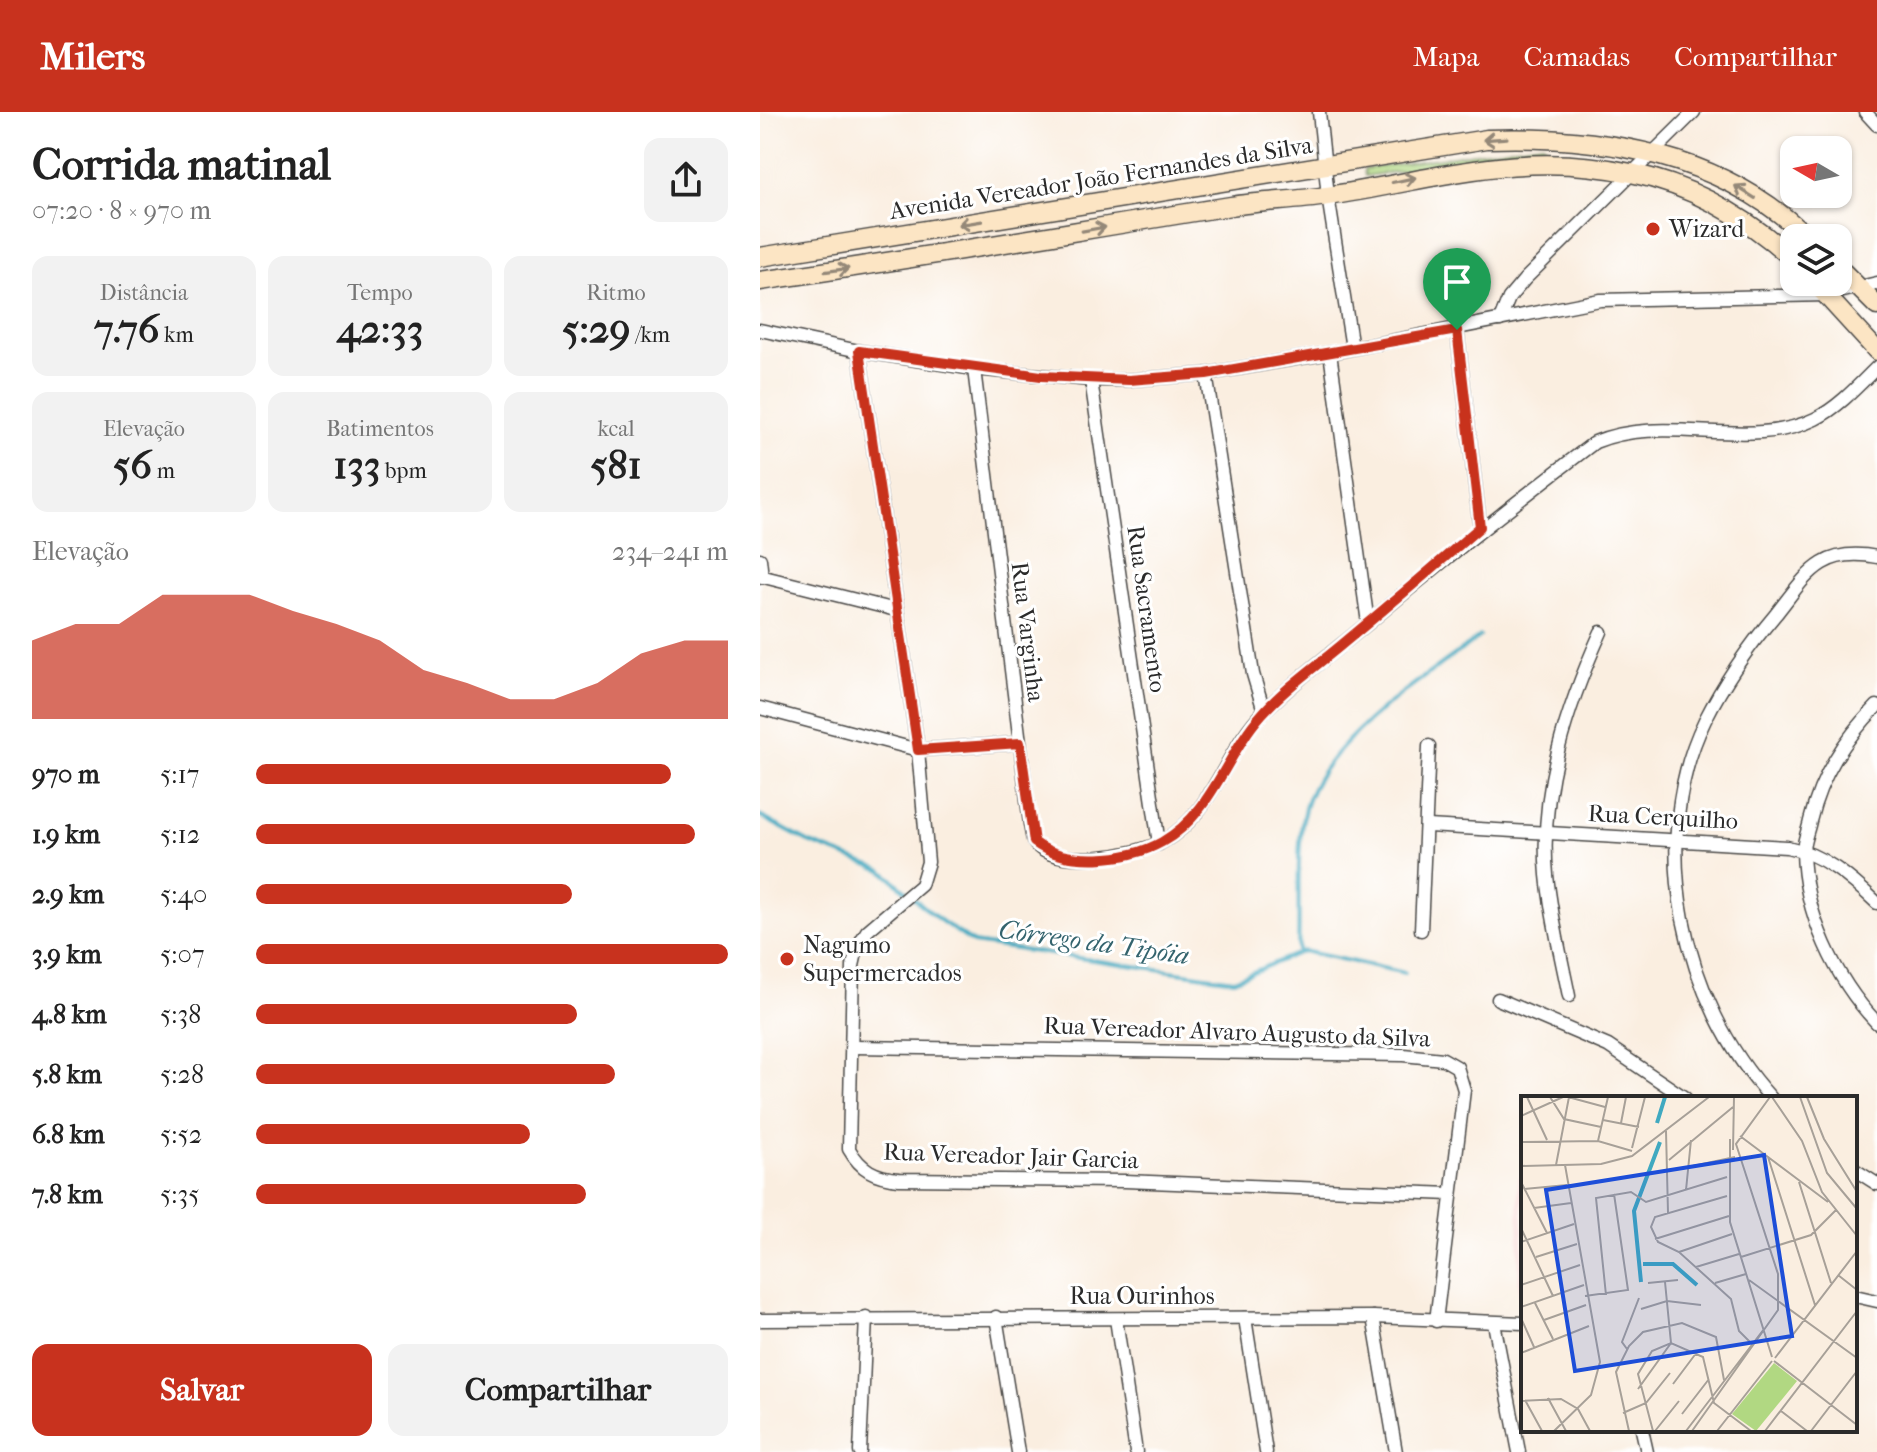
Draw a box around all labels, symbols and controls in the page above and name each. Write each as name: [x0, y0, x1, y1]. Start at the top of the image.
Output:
text: Milers: [40, 34, 145, 79]
text: Mapa: [1413, 40, 1479, 73]
text: Camadas: [1523, 40, 1630, 73]
text: Compartilhar: [1674, 40, 1837, 73]
street label: Avenida Vereador João Fernandes da Silva: [887, 131, 1315, 225]
one-way arrow: [1482, 132, 1509, 147]
north arrow: [1780, 136, 1852, 208]
map controls: [1780, 136, 1852, 296]
button: share: [644, 138, 728, 222]
text: Corrida matinal: [32, 139, 331, 190]
one-way arrow: [1391, 172, 1416, 187]
one-way arrow: [1734, 184, 1757, 200]
text: 07:20 · 8 × 970 m: [32, 195, 211, 226]
place label: Wizard: [1668, 215, 1745, 243]
one-way arrow: [958, 216, 983, 231]
marker: Wizard: [1644, 220, 1662, 238]
one-way arrow: [1081, 221, 1106, 236]
button: layers: [1780, 224, 1852, 296]
pin: [1423, 248, 1491, 330]
icon: arrive: [1435, 260, 1479, 304]
one-way arrow: [824, 262, 849, 277]
text: Distância: [100, 280, 188, 306]
text: Tempo: [347, 280, 413, 306]
text: Ritmo: [586, 280, 646, 306]
text: 7.76: [94, 306, 159, 352]
text: 42:33: [337, 306, 423, 352]
text: 5:29: [562, 306, 630, 352]
text: km: [159, 322, 194, 348]
text: /km: [630, 322, 670, 348]
text: Elevação: [103, 416, 185, 442]
text: Batimentos: [326, 416, 434, 442]
text: kcal: [597, 416, 635, 442]
text: 56: [113, 442, 152, 488]
text: 133: [333, 442, 380, 488]
text: 581: [590, 442, 642, 488]
text: m: [152, 458, 175, 484]
text: bpm: [380, 458, 427, 484]
street label: Rua Sacramento: [1121, 524, 1173, 694]
text: Elevação: [32, 536, 129, 567]
text: 234–241 m: [612, 536, 728, 567]
street label: Rua Varginha: [1006, 560, 1051, 704]
text: 970 m: [32, 759, 100, 790]
text: 5:17: [160, 759, 199, 790]
street label: Rua Cerquilho: [1587, 799, 1739, 835]
text: 1.9 km: [32, 819, 100, 850]
text: 5:12: [160, 819, 200, 850]
text: 2.9 km: [32, 879, 104, 910]
text: 5:40: [160, 879, 207, 910]
water label: Córrego da Tipóia: [997, 914, 1191, 971]
place label: Nagumo Supermercados: [803, 931, 962, 987]
text: 3.9 km: [32, 939, 102, 970]
text: 5:07: [160, 939, 204, 970]
marker: Nagumo Supermercados: [778, 950, 796, 968]
text: 4.8 km: [32, 999, 107, 1030]
text: 5:38: [160, 999, 201, 1030]
street label: Rua Vereador Alvaro Augusto da Silva: [1043, 1011, 1432, 1053]
text: 5.8 km: [32, 1059, 102, 1090]
text: 5:28: [160, 1059, 204, 1090]
inset map: [1521, 1096, 1857, 1432]
text: 6.8 km: [32, 1119, 105, 1150]
text: 5:52: [160, 1119, 202, 1150]
street label: Rua Vereador Jair Garcia: [883, 1138, 1140, 1174]
text: 7.8 km: [32, 1179, 103, 1210]
text: 5:35: [160, 1179, 199, 1210]
street label: Rua Ourinhos: [1069, 1282, 1215, 1310]
button: Salvar: [32, 1344, 372, 1436]
button: Compartilhar: [388, 1344, 728, 1436]

